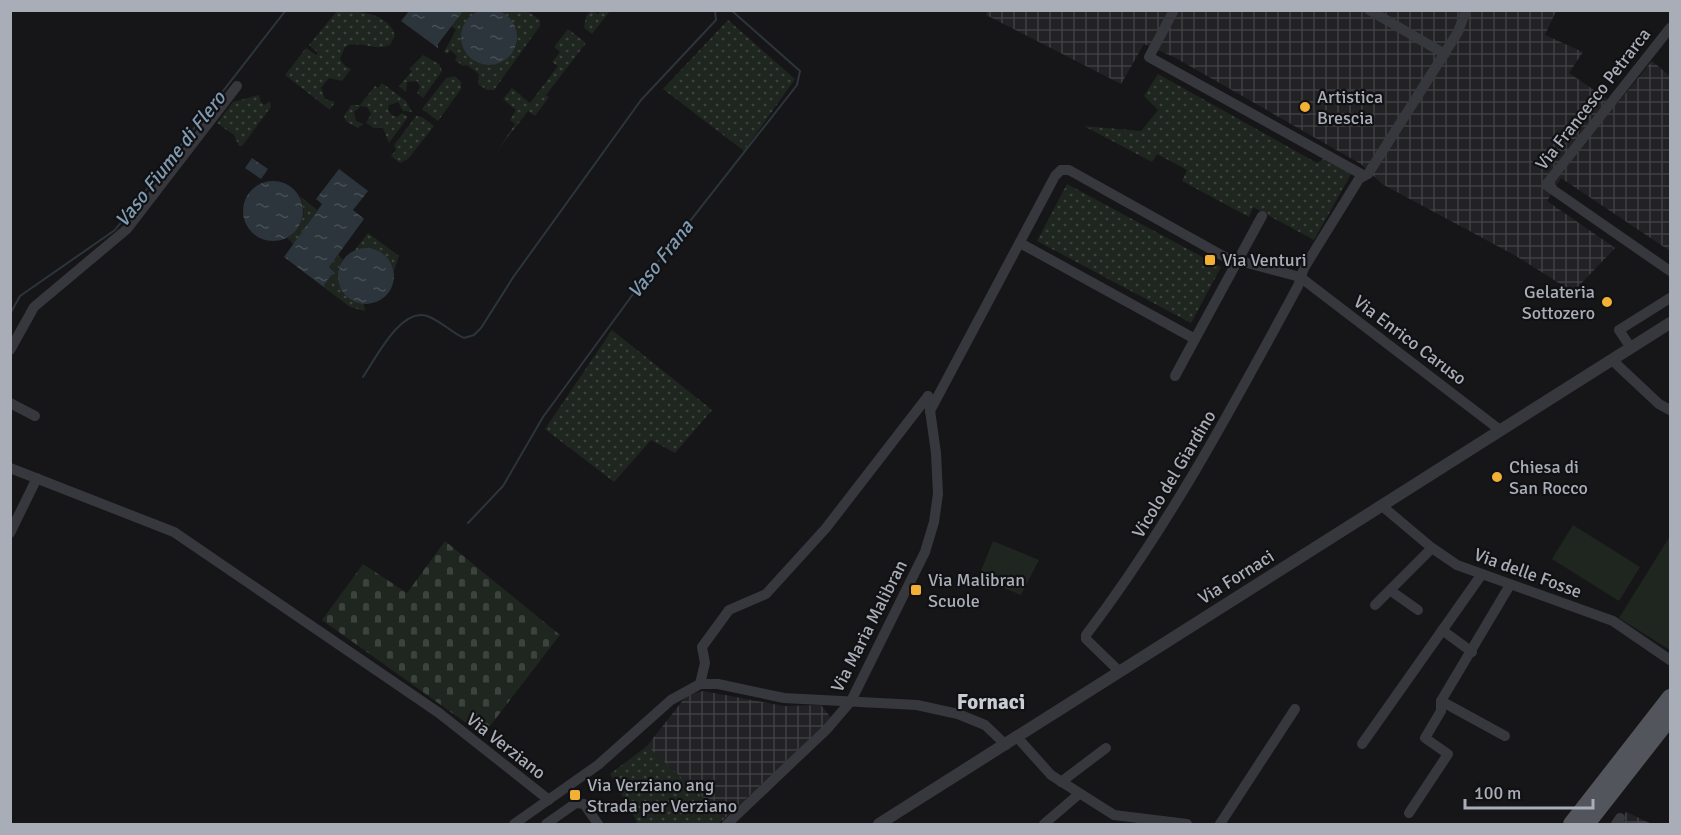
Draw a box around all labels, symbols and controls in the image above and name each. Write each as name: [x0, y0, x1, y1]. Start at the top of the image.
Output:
street label: Via Francesco Petrarca: [1531, 24, 1655, 174]
water label: Vaso Fiume di Flero: [110, 85, 232, 232]
place label: Artistica Brescia: [1317, 86, 1383, 129]
marker: Artistica Brescia: [1298, 100, 1312, 114]
water label: Vaso Frana: [622, 214, 699, 304]
place label: Via Venturi: [1222, 249, 1307, 271]
marker: Via Venturi: [1203, 253, 1217, 267]
place label: Gelateria Sottozero: [1522, 281, 1595, 324]
street label: Via Enrico Caruso: [1349, 290, 1471, 390]
marker: Gelateria Sottozero: [1600, 295, 1614, 309]
street label: Vicolo del Giardino: [1127, 406, 1221, 542]
place label: Chiesa di San Rocco: [1509, 456, 1588, 499]
marker: Chiesa di San Rocco: [1490, 470, 1504, 484]
street label: Via delle Fosse: [1471, 543, 1585, 603]
street label: Via Fornaci: [1194, 545, 1278, 609]
street label: Via Maria Malibran: [826, 556, 912, 696]
place label: Via Malibran Scuole: [928, 569, 1025, 612]
marker: Via Malibran Scuole: [909, 583, 923, 597]
district label: Fornaci: [957, 689, 1025, 715]
street label: Via Verziano: [462, 708, 550, 784]
scale bar: [1465, 772, 1592, 810]
place label: Via Verziano ang Strada per Verziano: [587, 774, 737, 817]
text: 100 m: [1474, 782, 1521, 804]
marker: Via Verziano ang Strada per Verziano: [568, 788, 582, 802]

